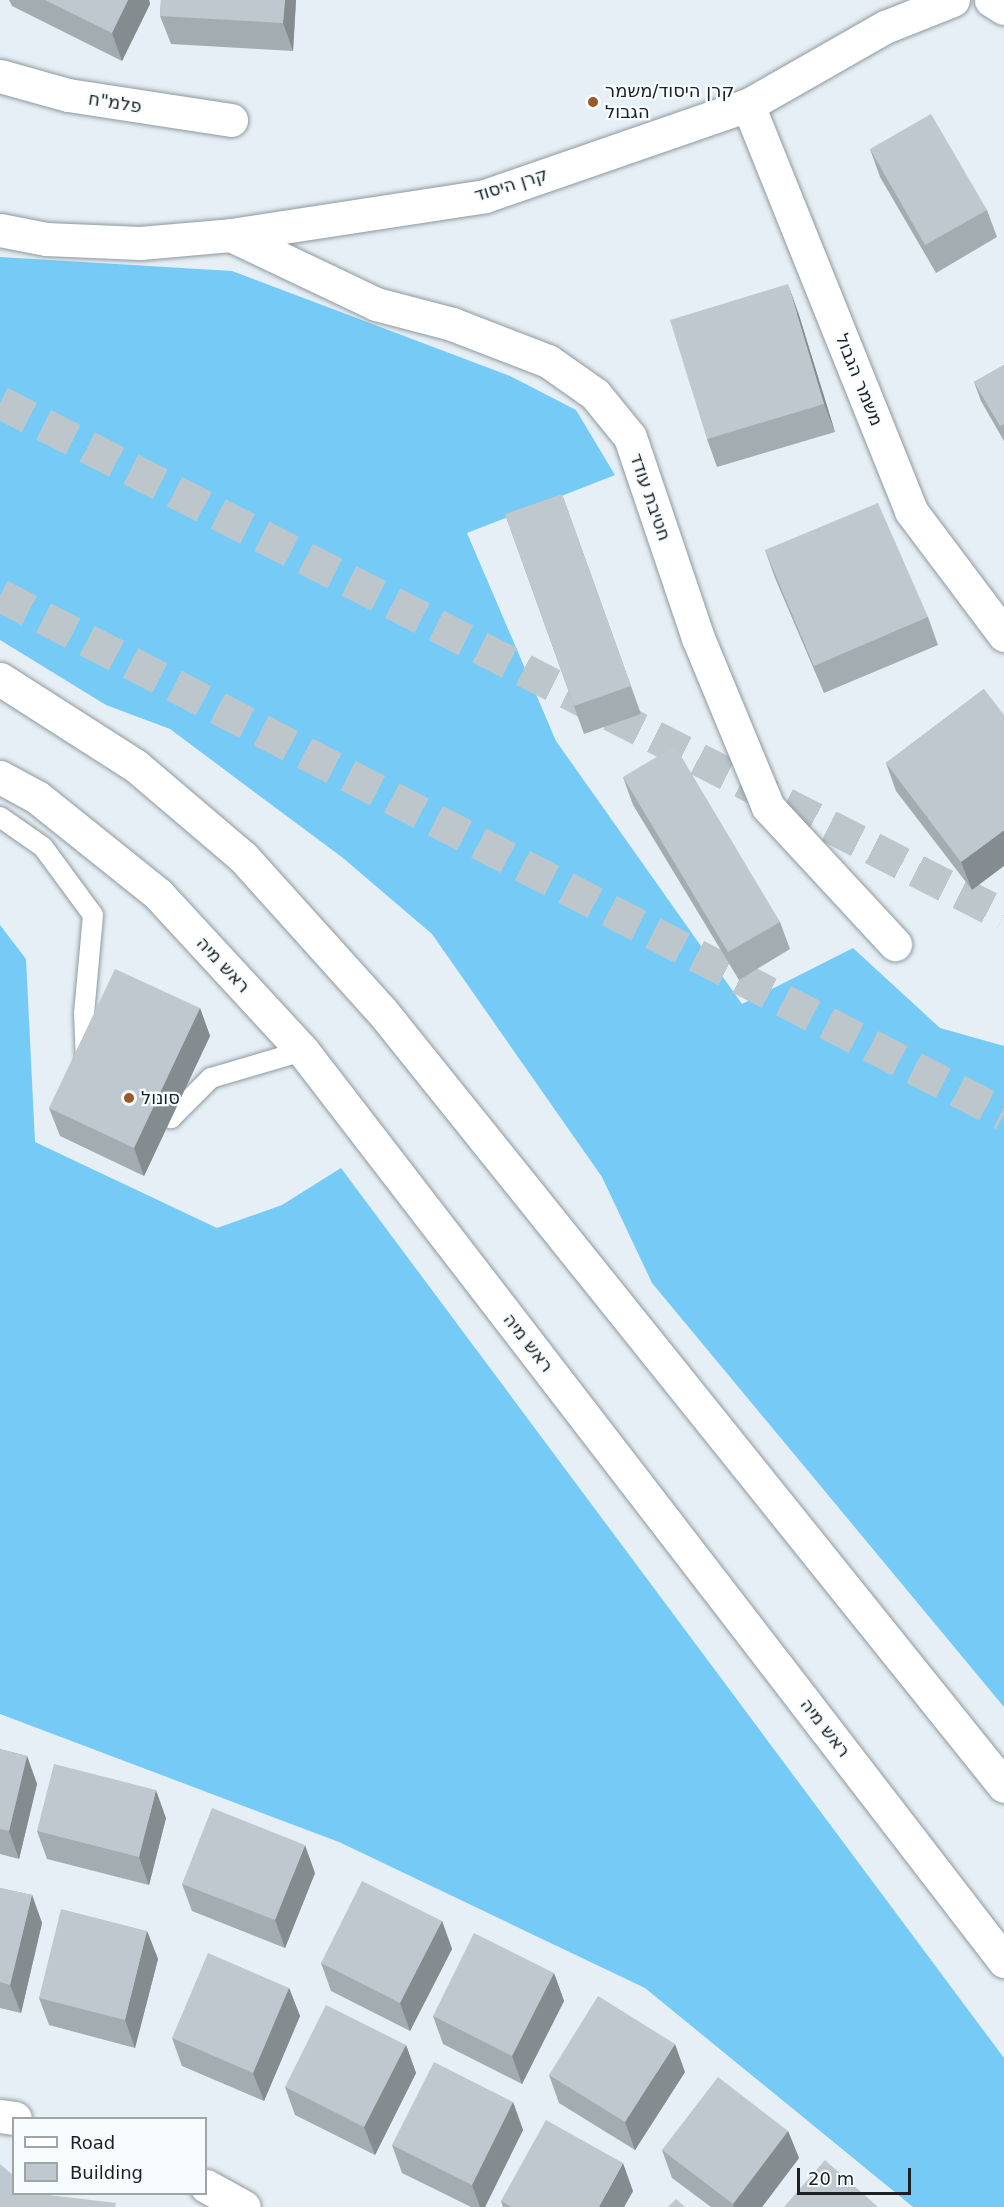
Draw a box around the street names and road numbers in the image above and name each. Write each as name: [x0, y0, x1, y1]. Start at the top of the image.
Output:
street label: פלמ"ח: [87, 88, 143, 118]
street label: קרן היסוד: [472, 164, 550, 206]
street label: משמר הגבול: [831, 331, 887, 429]
street label: חטיבת עודד: [625, 450, 675, 544]
street label: ראש מיה: [192, 933, 254, 997]
street label: ראש מיה: [498, 1309, 558, 1377]
street label: ראש מיה: [795, 1694, 855, 1762]

